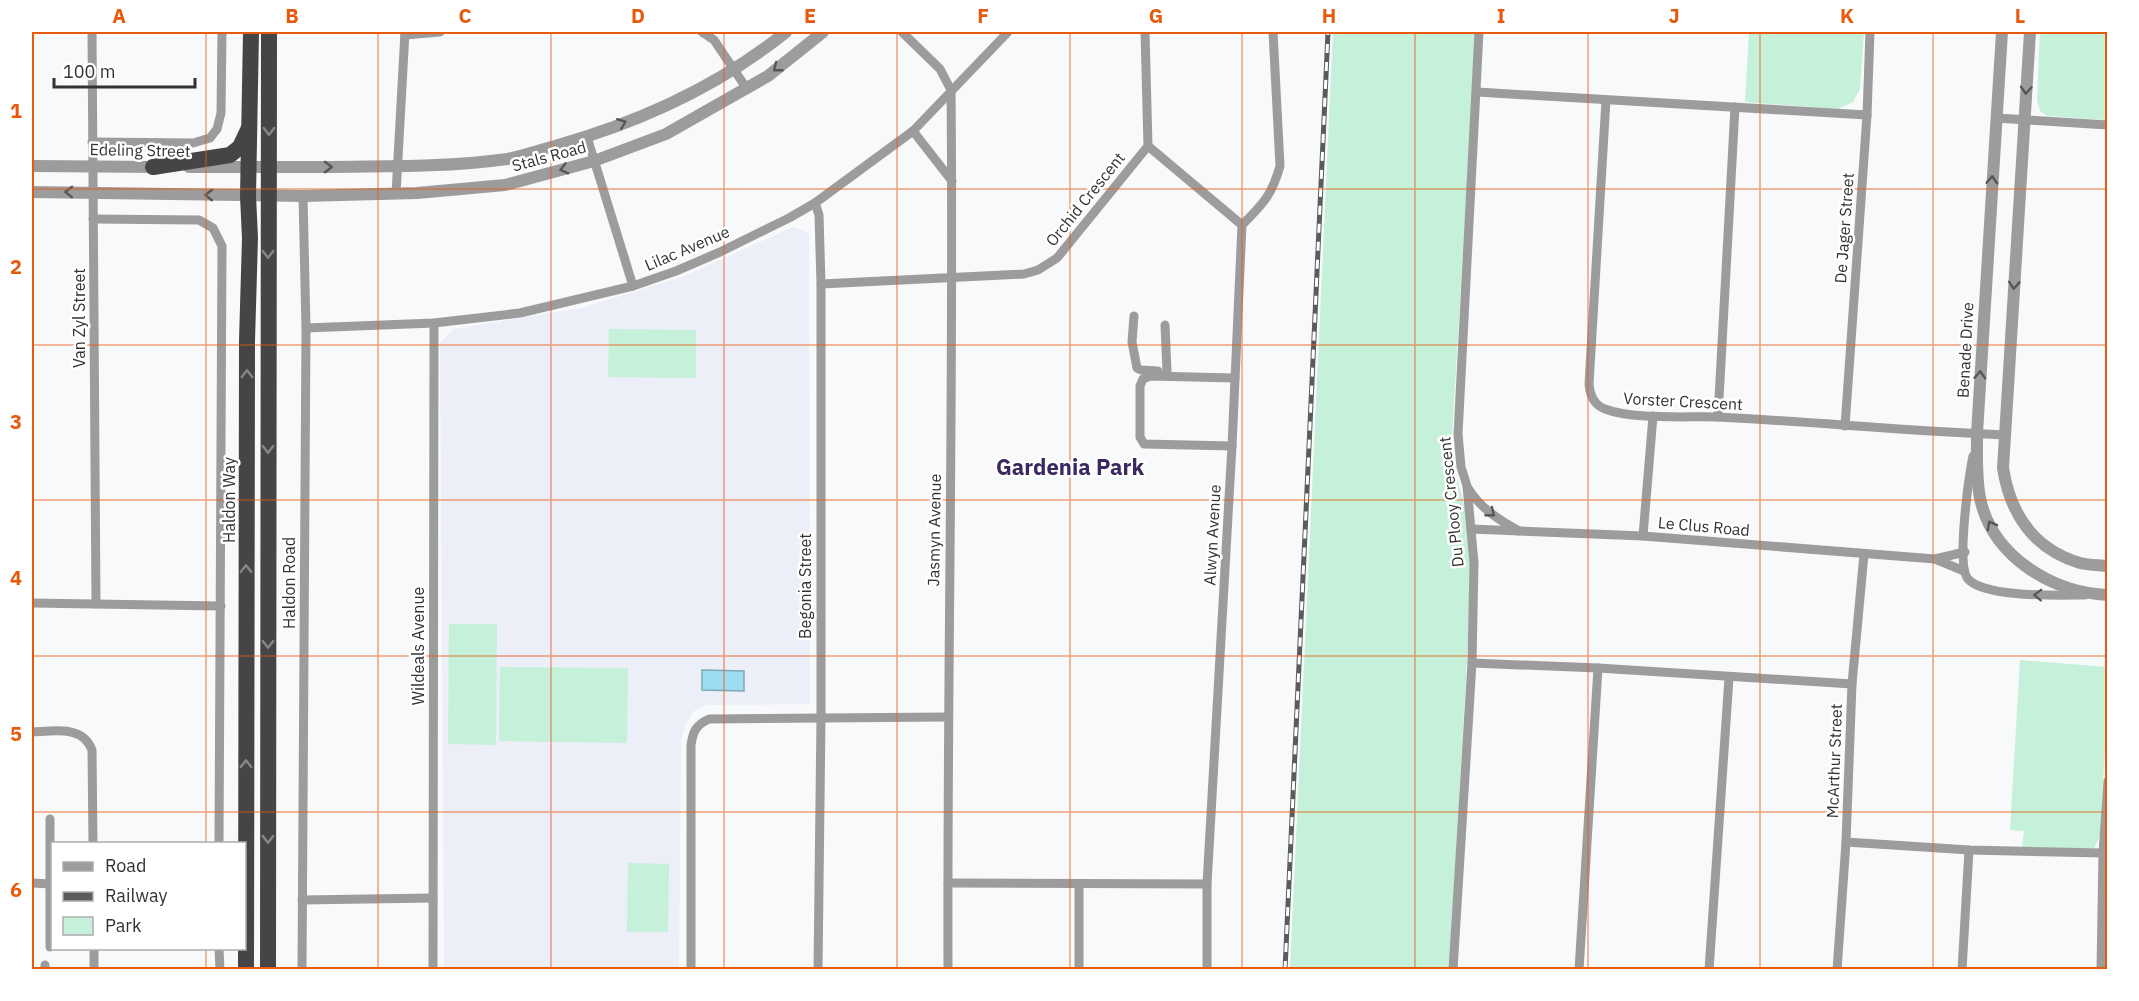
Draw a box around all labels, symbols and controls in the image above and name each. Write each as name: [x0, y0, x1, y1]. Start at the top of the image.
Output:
text: A: [112, 2, 126, 29]
text: B: [285, 2, 299, 29]
text: C: [458, 2, 472, 29]
text: D: [631, 2, 645, 29]
text: E: [804, 2, 816, 29]
text: F: [977, 2, 989, 29]
text: G: [1149, 2, 1163, 29]
text: H: [1322, 2, 1336, 29]
text: I: [1497, 2, 1505, 29]
text: J: [1668, 2, 1680, 29]
text: K: [1840, 2, 1854, 29]
text: L: [2015, 2, 2025, 29]
scale bar: [54, 51, 195, 89]
text: 100 m: [63, 60, 115, 83]
one-way arrow: [773, 61, 784, 72]
one-way arrow: [2020, 85, 2033, 94]
text: 1: [10, 97, 22, 124]
one-way arrow: [615, 118, 626, 130]
one-way arrow: [263, 126, 275, 135]
street label: Stals Road: [510, 136, 588, 176]
street label: Edeling Street: [89, 139, 191, 161]
street label: Orchid Crescent: [1041, 148, 1129, 250]
one-way arrow: [323, 161, 332, 173]
one-way arrow: [559, 162, 570, 174]
street label: De Jager Street: [1830, 172, 1858, 284]
one-way arrow: [1985, 176, 1998, 185]
one-way arrow: [65, 186, 74, 199]
one-way arrow: [204, 189, 213, 201]
street label: Lilac Avenue: [642, 221, 733, 275]
one-way arrow: [262, 250, 274, 259]
text: 2: [10, 253, 22, 280]
street label: Van Zyl Street: [69, 268, 89, 368]
one-way arrow: [2008, 280, 2021, 289]
street label: Benade Drive: [1953, 301, 1978, 398]
one-way arrow: [241, 370, 253, 379]
one-way arrow: [1974, 371, 1987, 380]
street label: Vorster Crescent: [1623, 388, 1743, 414]
text: 3: [10, 408, 22, 435]
street label: Du Plooy Crescent: [1434, 436, 1468, 568]
one-way arrow: [262, 445, 274, 454]
district label: Gardenia Park: [996, 452, 1144, 481]
street label: Haldon Way: [219, 457, 239, 543]
street label: Jasmyn Avenue: [923, 473, 945, 586]
street label: Alwyn Avenue: [1199, 484, 1225, 586]
one-way arrow: [1484, 505, 1495, 516]
street label: Le Clus Road: [1657, 512, 1751, 540]
one-way arrow: [1987, 521, 1998, 532]
street label: Begonia Street: [795, 533, 815, 639]
street label: Haldon Road: [279, 537, 299, 629]
text: 4: [10, 564, 22, 591]
one-way arrow: [240, 565, 252, 574]
street label: Wildeals Avenue: [408, 587, 428, 705]
one-way arrow: [2033, 588, 2042, 601]
one-way arrow: [262, 640, 274, 649]
street label: McArthur Street: [1822, 703, 1846, 819]
text: 5: [10, 720, 22, 747]
one-way arrow: [240, 760, 252, 769]
one-way arrow: [262, 835, 274, 844]
legend: [51, 842, 246, 950]
text: Road: [105, 854, 146, 877]
text: 6: [10, 876, 22, 903]
text: Railway: [105, 884, 167, 907]
text: Park: [105, 914, 142, 937]

